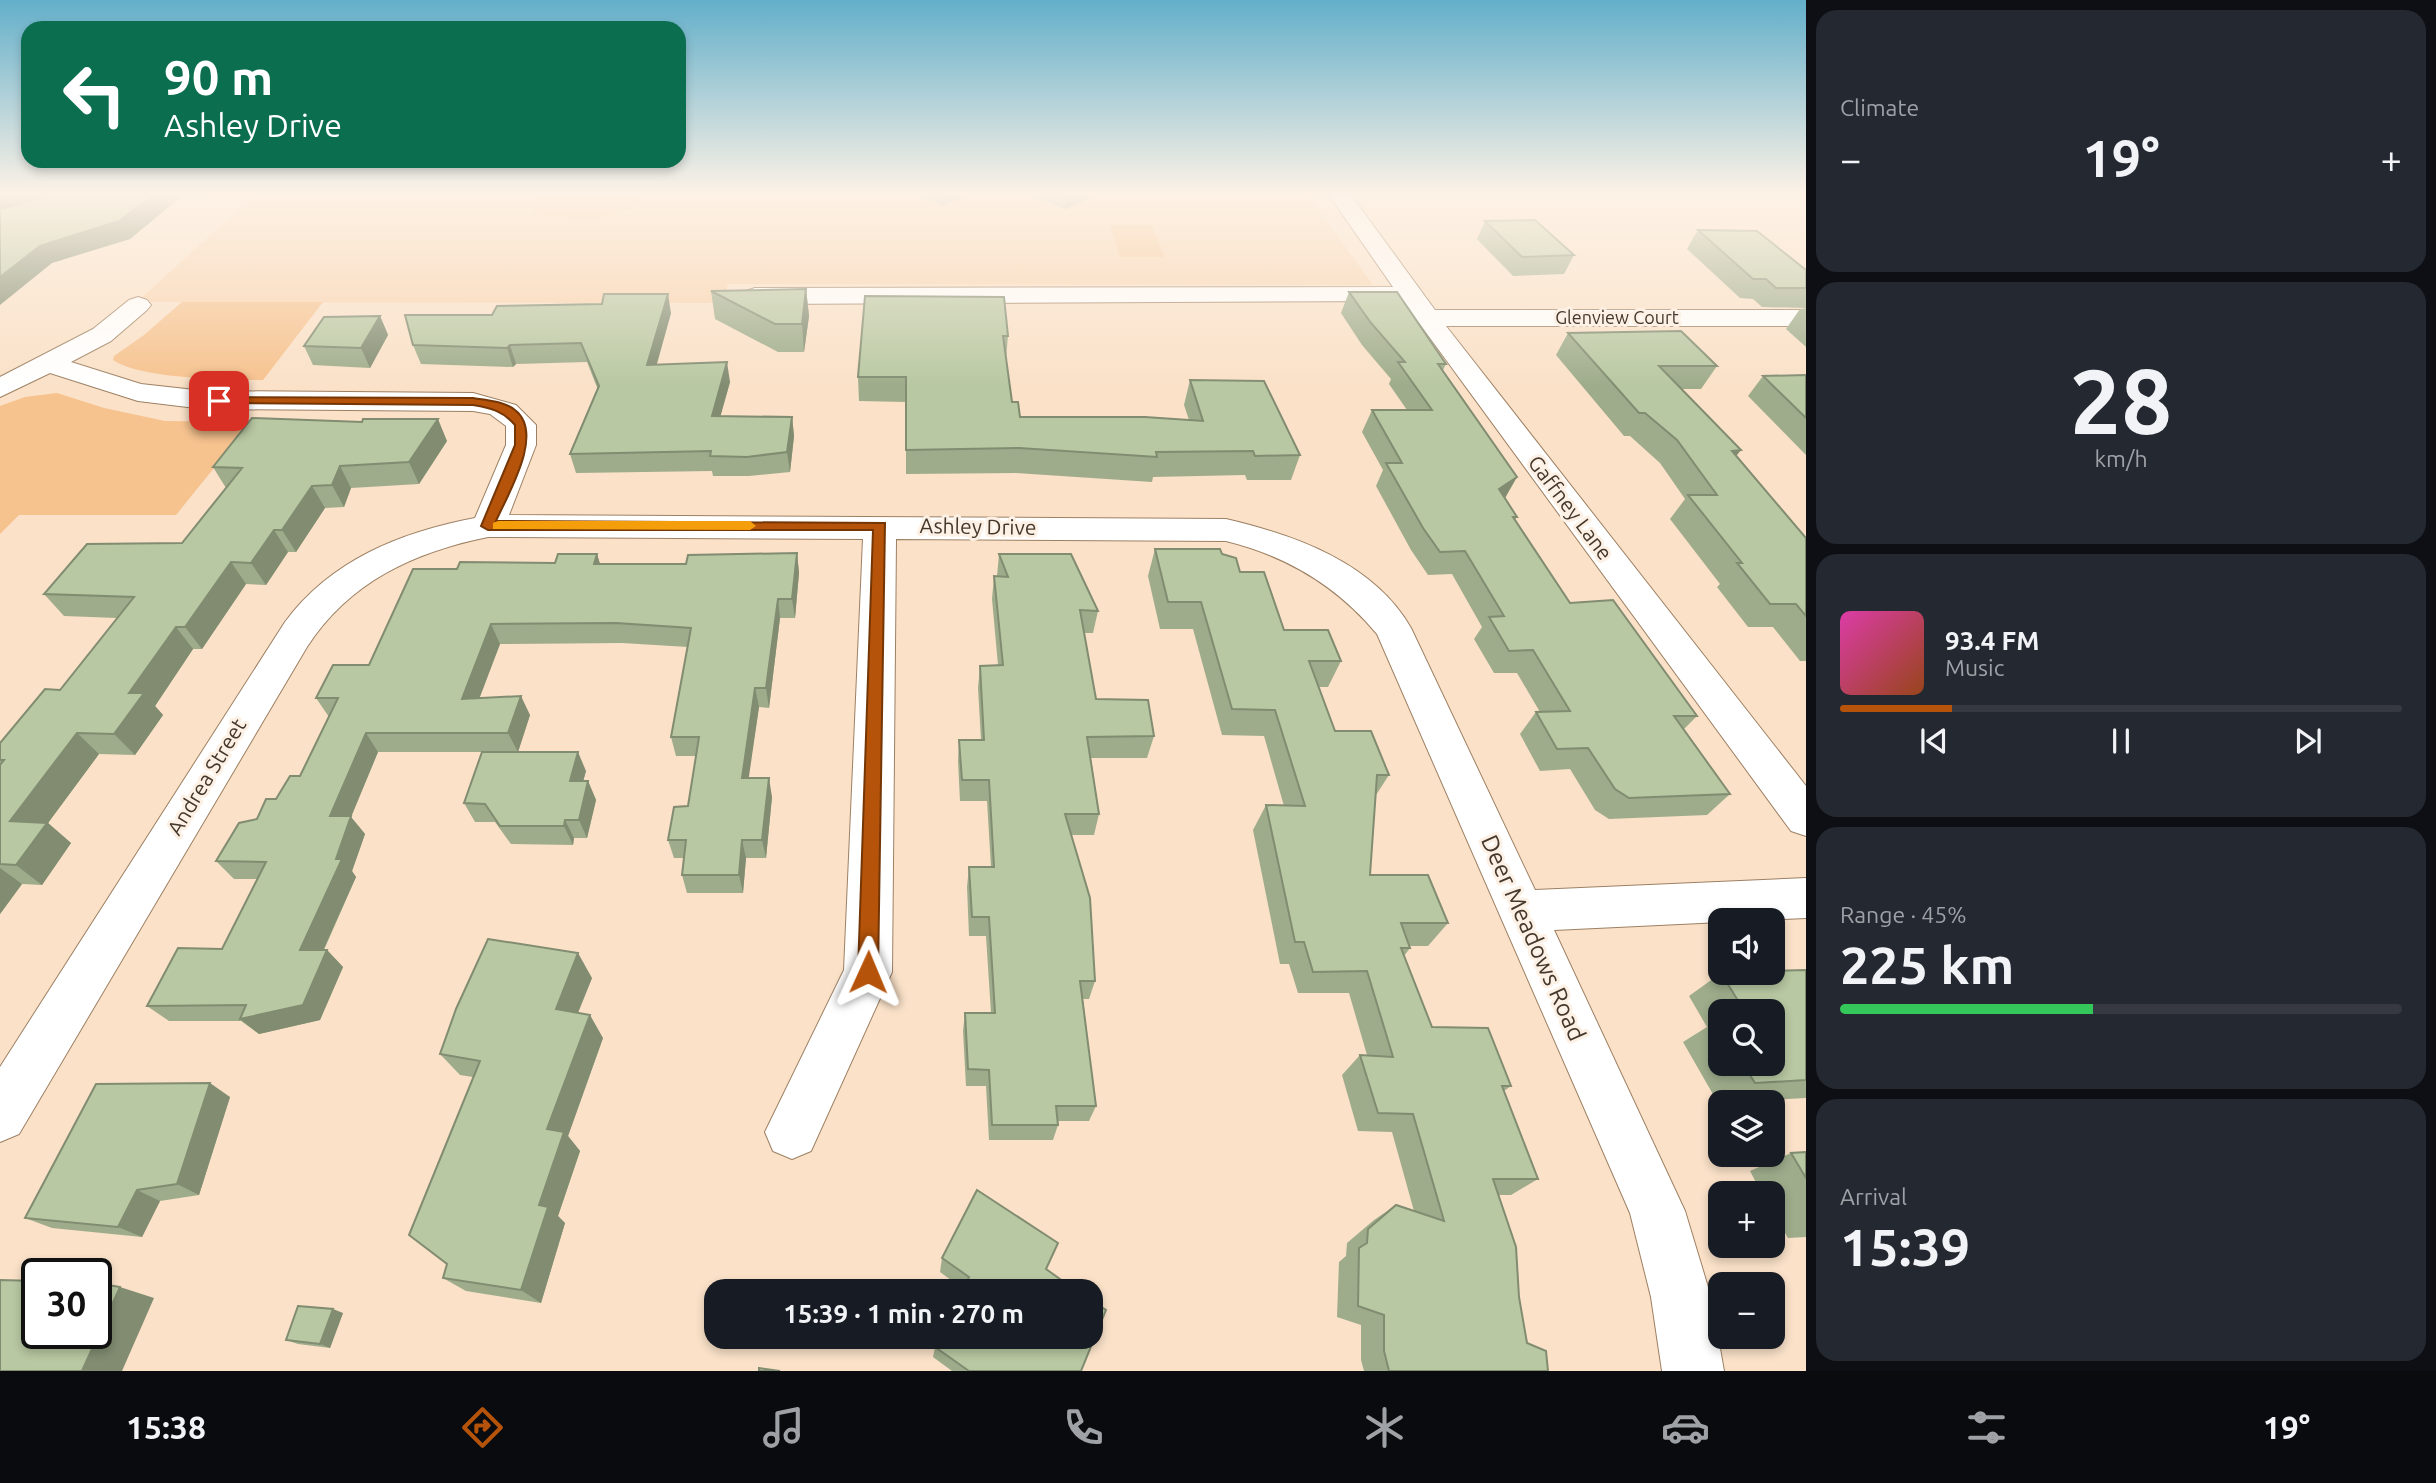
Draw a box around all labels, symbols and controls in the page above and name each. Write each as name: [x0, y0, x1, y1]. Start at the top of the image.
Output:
icon: left: [49, 49, 140, 140]
text: 90 m: [164, 49, 273, 104]
text: Climate: [1840, 95, 1919, 120]
text: Ashley Drive: [164, 107, 342, 143]
text: 19°: [2082, 129, 2160, 187]
text: −: [1840, 138, 1861, 180]
text: +: [2381, 138, 2402, 180]
street label: Glenview Court: [1555, 307, 1679, 327]
text: 28: [2070, 349, 2172, 451]
pin: [189, 371, 249, 431]
icon: arrive: [200, 382, 238, 420]
text: km/h: [2094, 446, 2148, 471]
street label: Gaffney Lane: [1524, 451, 1618, 564]
street label: Ashley Drive: [919, 513, 1037, 539]
text: 93.4 FM: [1945, 626, 2039, 655]
text: Music: [1945, 655, 2004, 680]
street label: Andrea Street: [162, 714, 250, 839]
icon: previous: [1915, 722, 1953, 760]
icon: pause: [2102, 722, 2140, 760]
icon: next: [2289, 722, 2327, 760]
street label: Deer Meadows Road: [1476, 831, 1591, 1045]
text: Range · 45%: [1840, 902, 1967, 927]
map controls: [1708, 908, 1785, 1349]
button: sound: [1708, 908, 1785, 985]
position arrow: [831, 935, 905, 1009]
text: 225 km: [1840, 936, 2014, 994]
button: search: [1708, 999, 1785, 1076]
button: layers: [1708, 1090, 1785, 1167]
button: +: [1708, 1181, 1785, 1258]
text: Arrival: [1840, 1184, 1907, 1209]
text: 15:39: [1840, 1218, 1970, 1276]
speed limit sign: 30: [21, 1258, 112, 1349]
button: −: [1708, 1272, 1785, 1349]
text: 15:39 · 1 min · 270 m: [783, 1299, 1024, 1328]
icon: directions: [458, 1403, 507, 1452]
icon: music: [759, 1403, 808, 1452]
icon: phone: [1059, 1403, 1108, 1452]
icon: climate: [1360, 1403, 1409, 1452]
icon: car: [1661, 1403, 1710, 1452]
icon: filters: [1962, 1403, 2011, 1452]
text: 15:38: [126, 1409, 206, 1445]
text: 19°: [2263, 1409, 2310, 1445]

